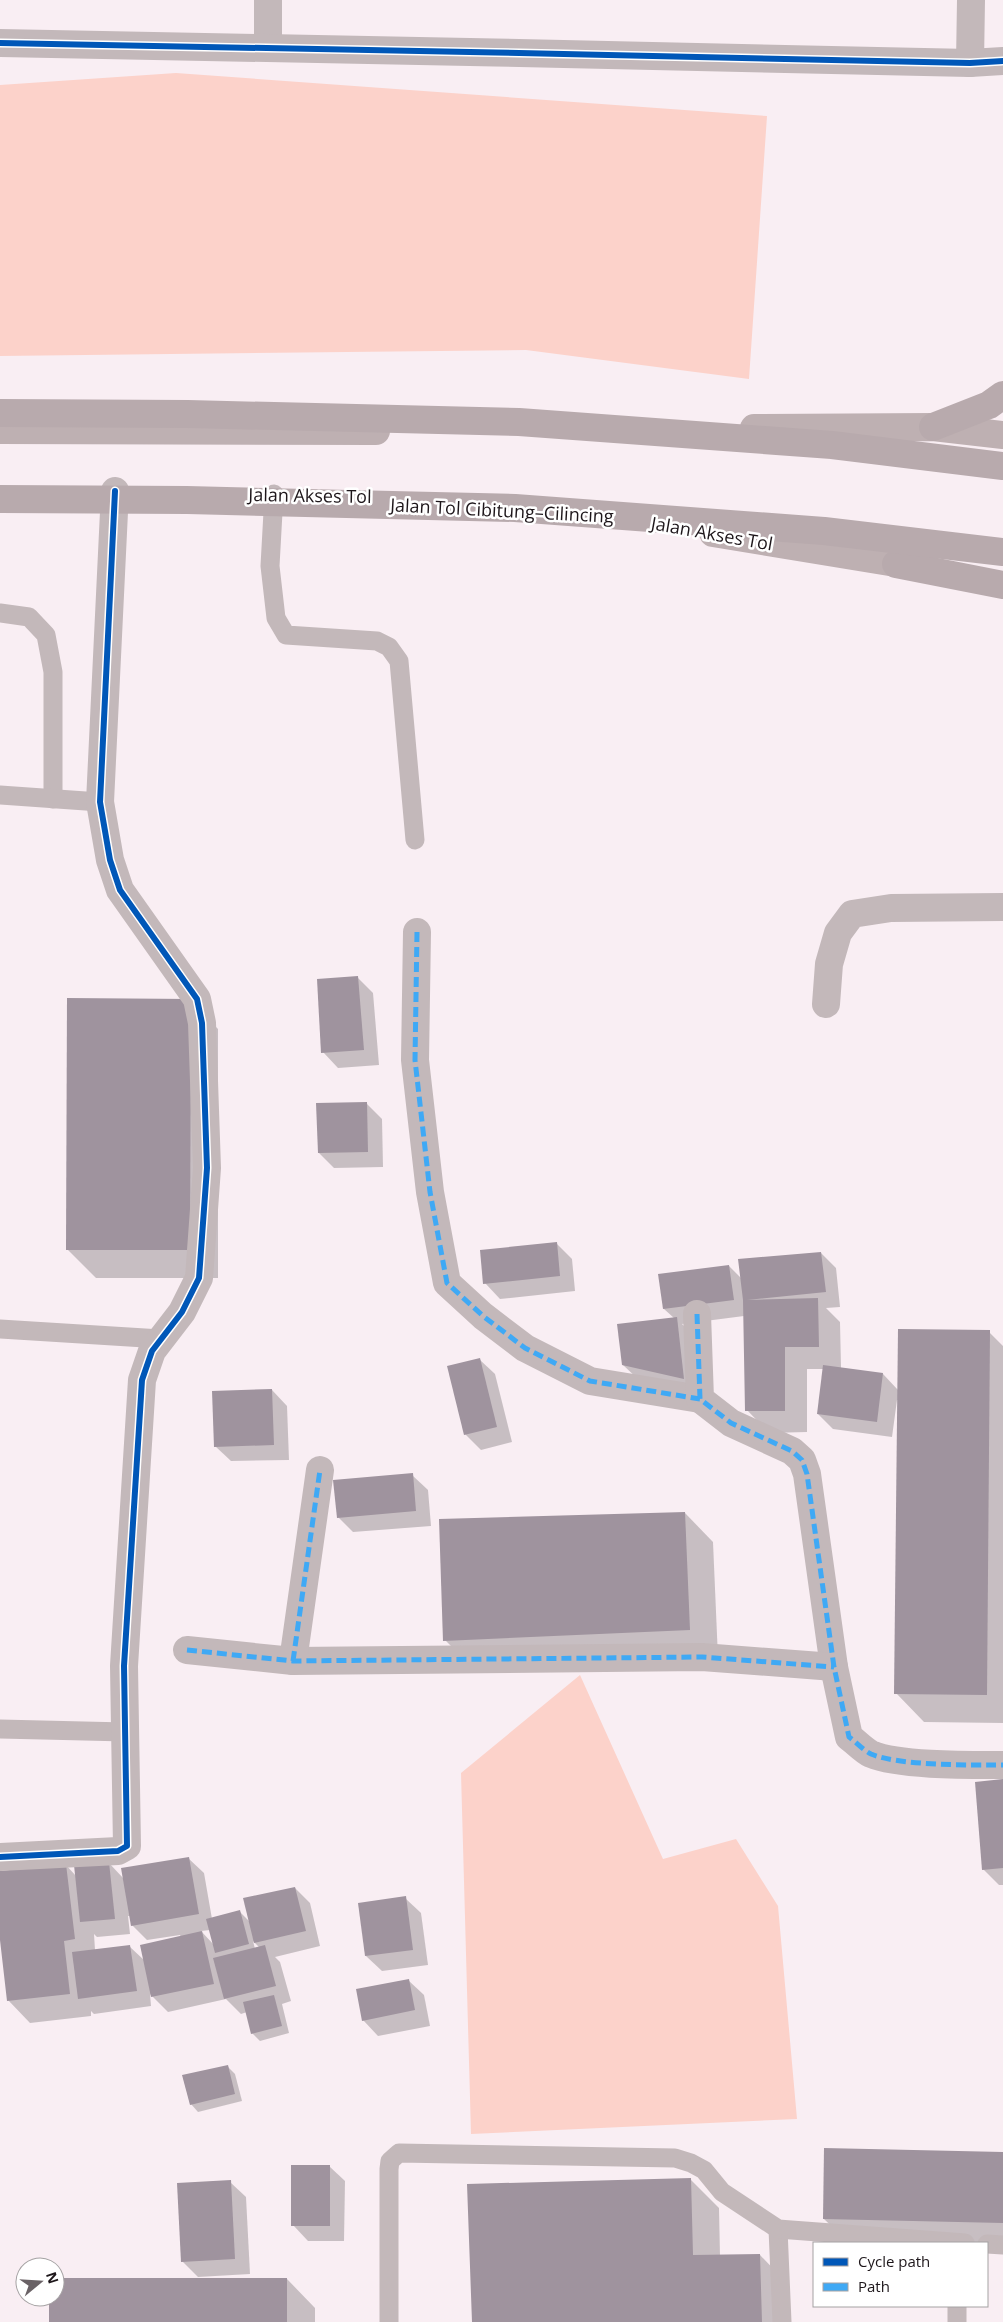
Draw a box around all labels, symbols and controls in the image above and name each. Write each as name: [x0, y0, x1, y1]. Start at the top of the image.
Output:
street label: Jalan Akses Tol: [246, 482, 372, 508]
street label: Jalan Tol Cibitung–Cilincing: [388, 492, 615, 528]
street label: Jalan Akses Tol: [647, 510, 775, 556]
legend: [813, 2242, 988, 2307]
text: Cycle path: [858, 2251, 930, 2271]
north arrow: [15, 2257, 65, 2307]
text: N: [42, 2269, 64, 2286]
text: Path: [858, 2276, 890, 2296]

